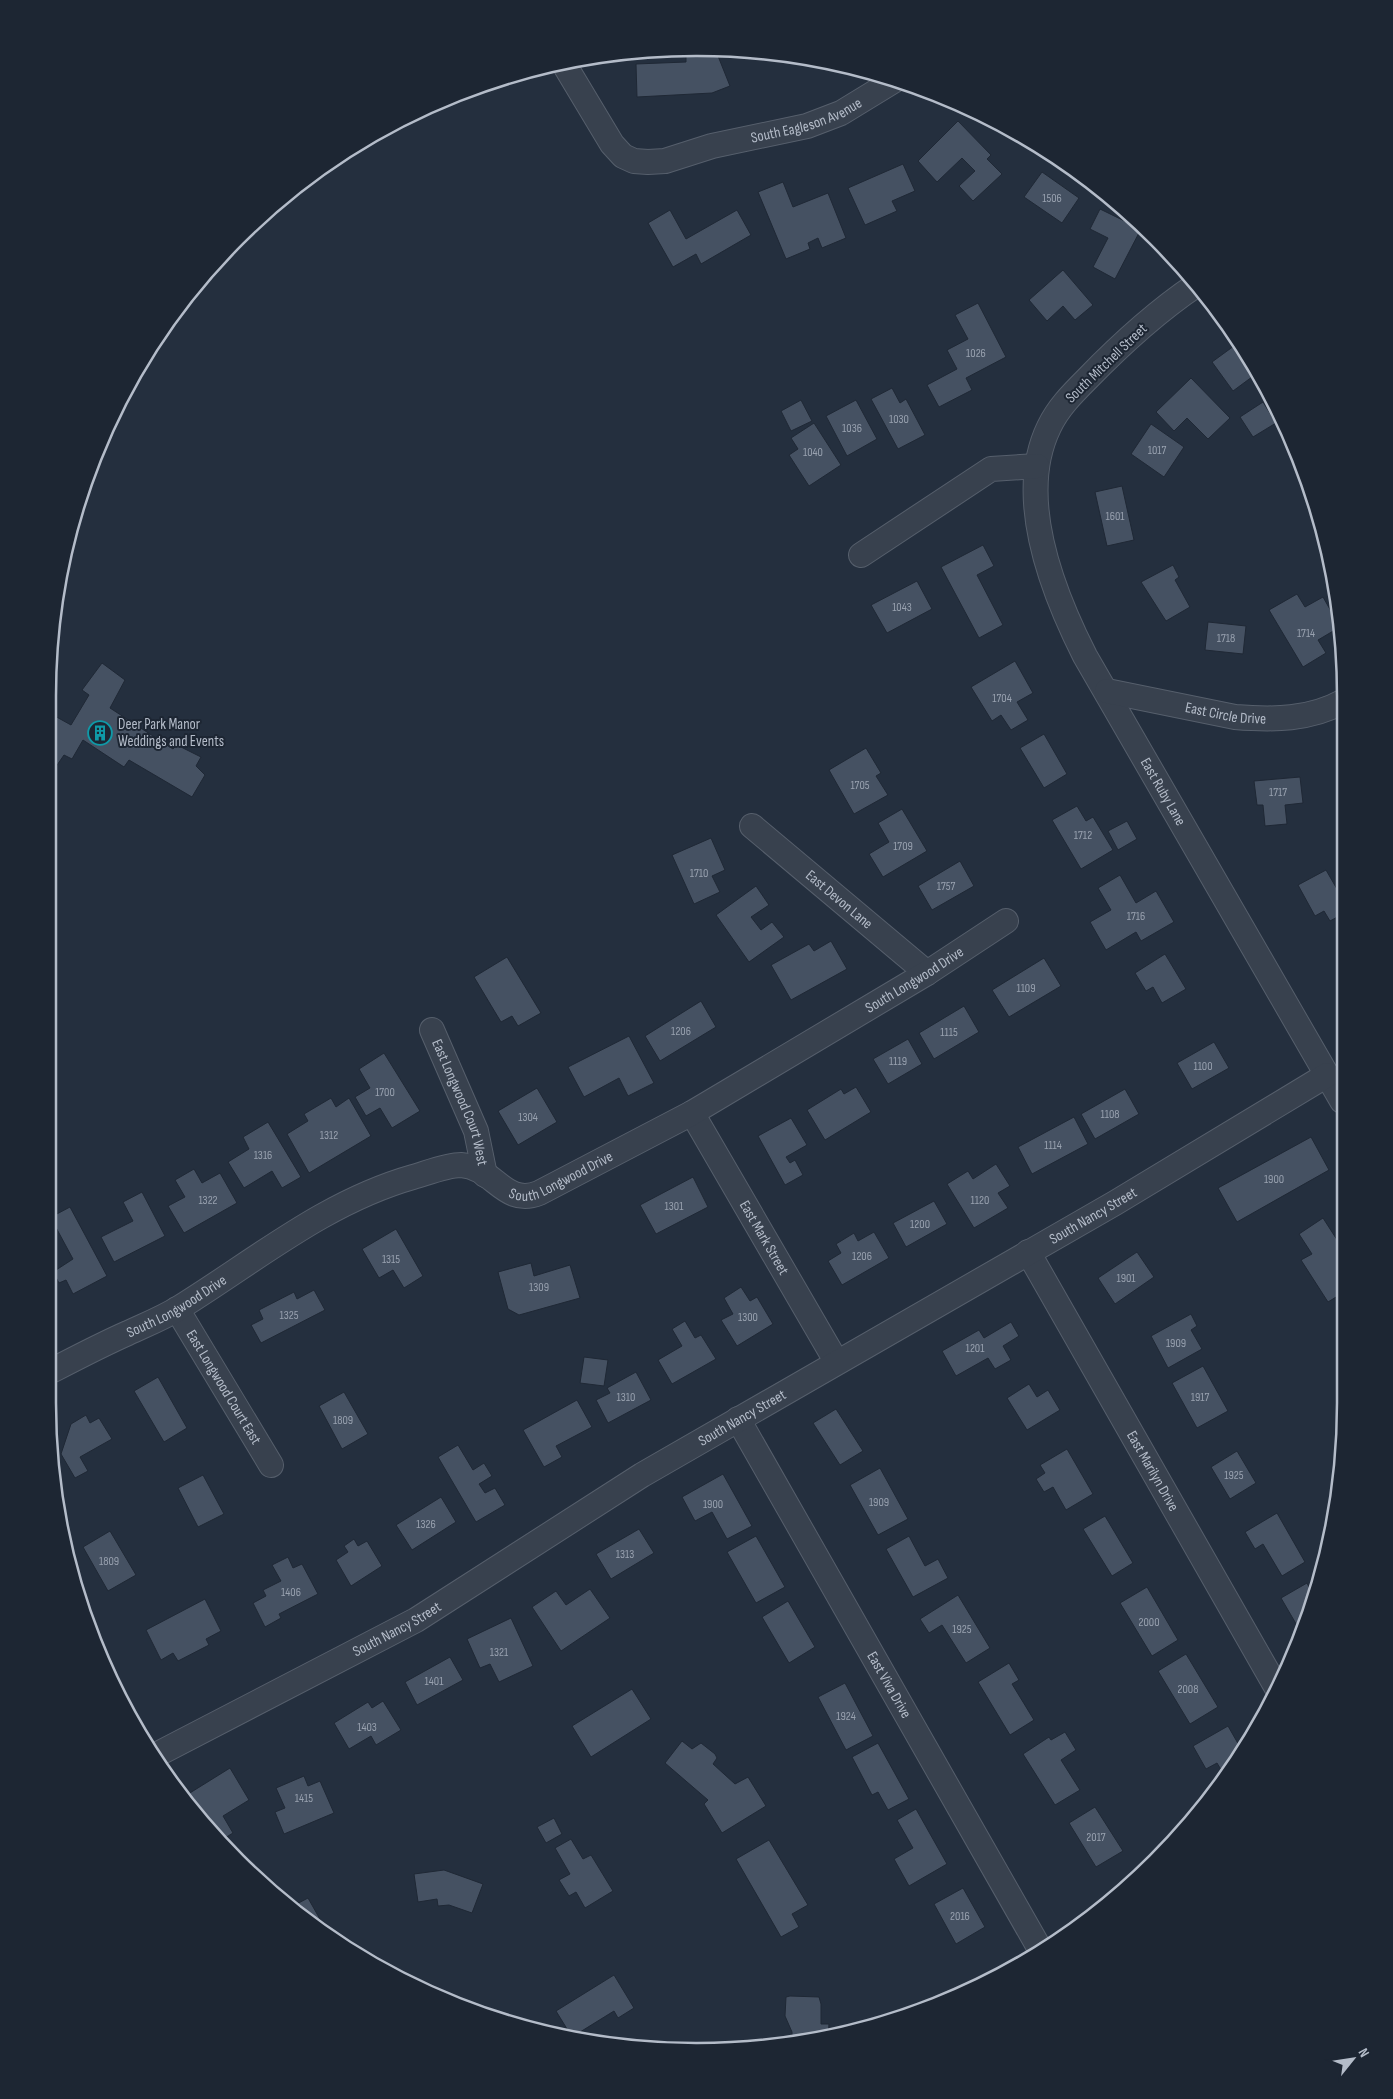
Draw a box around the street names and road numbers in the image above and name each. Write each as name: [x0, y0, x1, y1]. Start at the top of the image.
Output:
street label: South Eagleson Avenue: [749, 94, 865, 148]
street label: South Mitchell Street: [1061, 319, 1152, 407]
street label: East Circle Drive: [1184, 698, 1266, 728]
street label: East Ruby Lane: [1136, 754, 1190, 829]
street label: East Devon Lane: [801, 866, 876, 933]
street label: South Longwood Drive: [862, 943, 967, 1018]
street label: East Longwood Court West: [427, 1036, 492, 1168]
street label: South Longwood Drive: [506, 1147, 616, 1206]
street label: South Nancy Street: [1046, 1183, 1141, 1249]
street label: East Mark Street: [735, 1197, 793, 1279]
street label: South Longwood Drive: [124, 1271, 230, 1342]
street label: East Longwood Court East: [182, 1326, 266, 1448]
street label: South Nancy Street: [695, 1385, 790, 1451]
street label: East Marilyn Drive: [1122, 1428, 1183, 1515]
street label: South Nancy Street: [350, 1597, 445, 1661]
street label: East Viva Drive: [863, 1648, 915, 1722]

